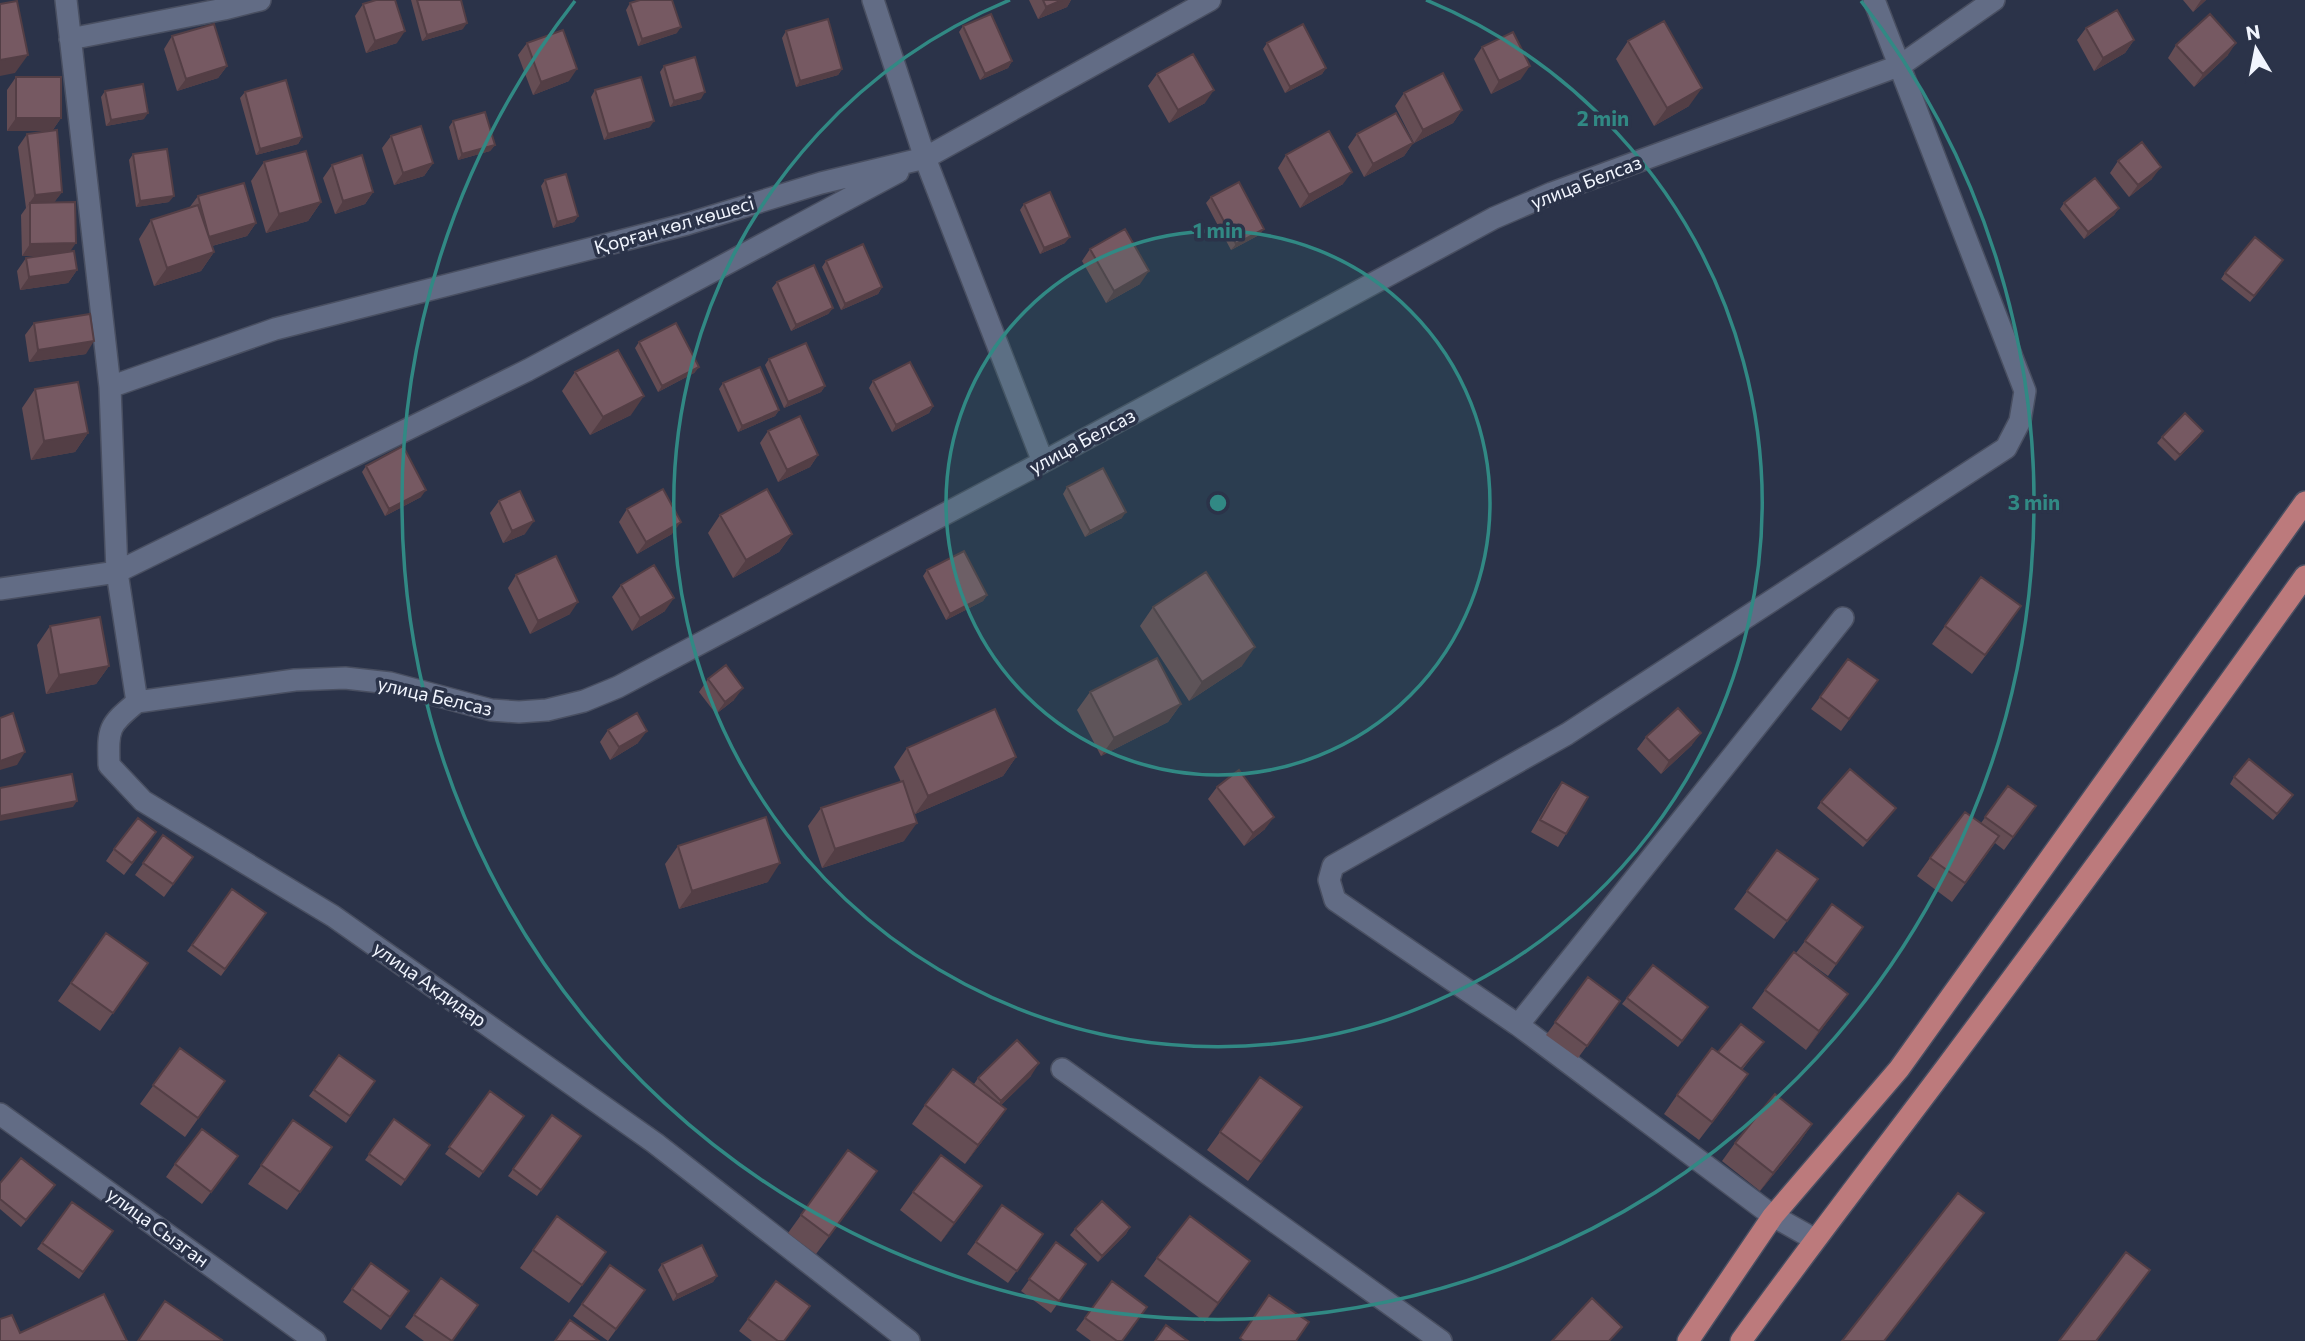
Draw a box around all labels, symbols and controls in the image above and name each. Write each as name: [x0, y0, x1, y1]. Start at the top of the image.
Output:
north arrow: [2221, 14, 2291, 84]
text: N: [2244, 19, 2262, 44]
text: 2 min: [1577, 105, 1629, 130]
street label: улица Белсаз: [1527, 150, 1645, 213]
street label: Қорған көл көшесі: [591, 191, 757, 258]
text: 1 min: [1193, 217, 1243, 242]
street label: улица Белсаз: [1025, 403, 1139, 478]
text: 3 min: [2008, 489, 2060, 514]
centre of rings: [1206, 491, 1230, 515]
street label: улица Белсаз: [376, 671, 495, 720]
street label: улица Акдидар: [369, 936, 491, 1031]
street label: улица Сызган: [103, 1182, 214, 1271]

